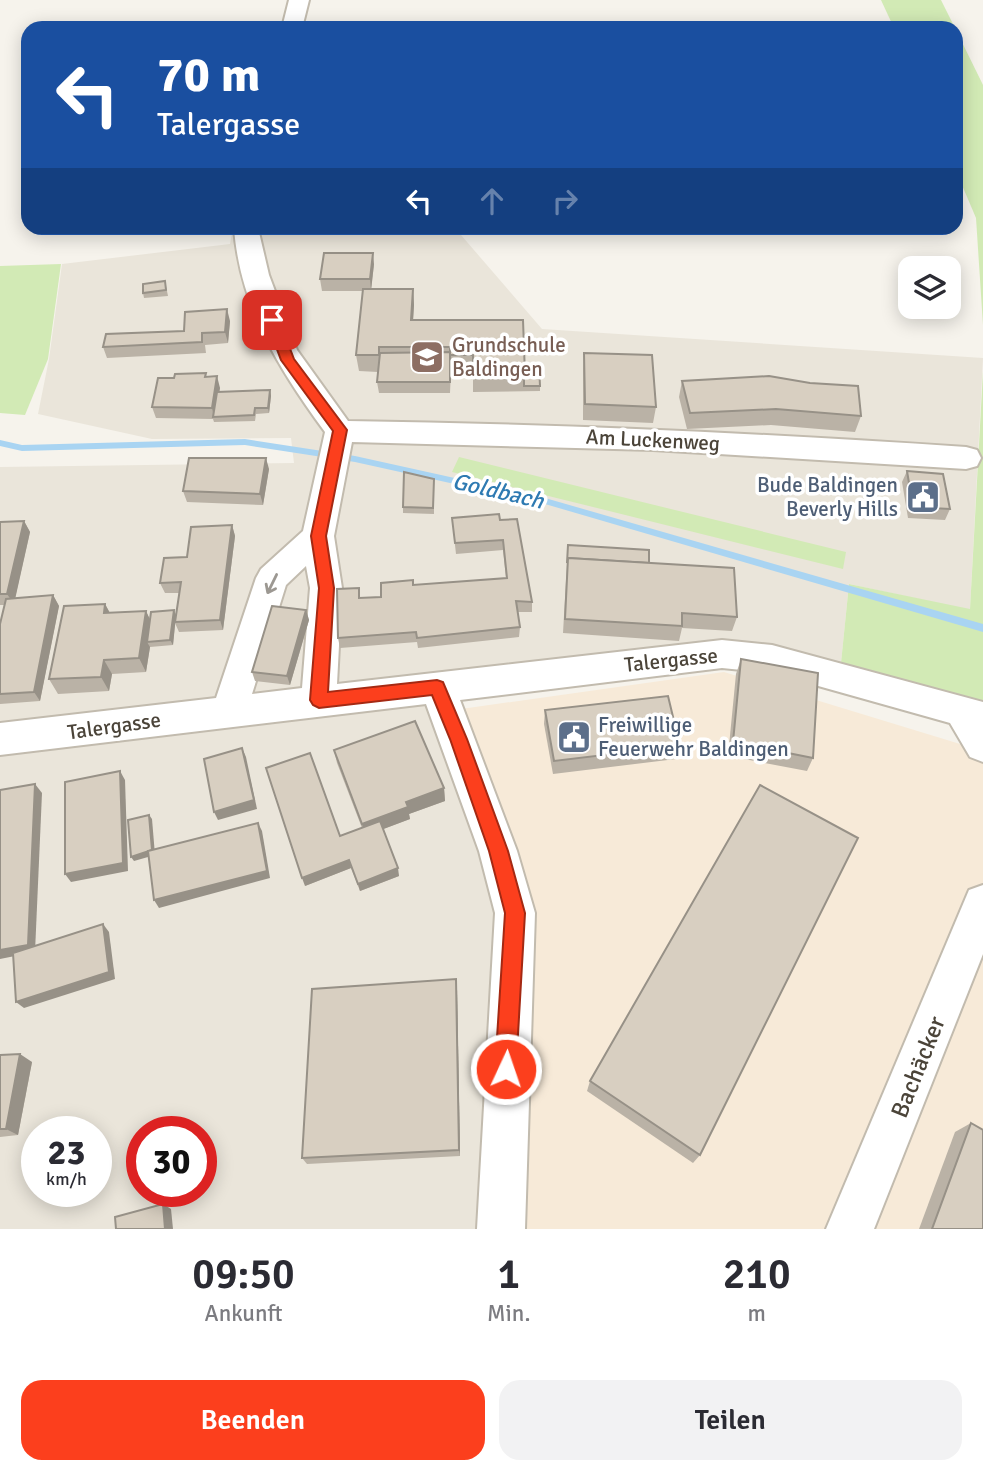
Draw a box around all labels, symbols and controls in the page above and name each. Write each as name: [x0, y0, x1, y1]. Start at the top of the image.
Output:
text: 70 m: [157, 45, 260, 105]
icon: left: [42, 49, 133, 140]
text: Talergasse: [157, 105, 300, 144]
icon: left: [400, 182, 438, 220]
icon: ahead: [473, 182, 511, 220]
icon: right: [546, 182, 584, 220]
map controls: [898, 256, 961, 319]
button: layers: [898, 256, 961, 319]
pin: [242, 290, 302, 350]
icon: arrive: [253, 301, 291, 339]
place label: Grundschule Baldingen: [452, 332, 566, 382]
school or university icon: Grundschule Baldingen: [408, 338, 446, 376]
street label: Am Luckenweg: [585, 424, 721, 456]
water label: Goldbach: [450, 466, 548, 516]
place label: Bude Baldingen Beverly Hills: [757, 472, 898, 522]
public building icon: Bude Baldingen Beverly Hills: [904, 478, 942, 516]
one-way arrow: [264, 574, 278, 594]
street label: Talergasse: [623, 642, 719, 678]
street label: Talergasse: [66, 707, 162, 745]
place label: Freiwillige Feuerwehr Baldingen: [598, 712, 789, 762]
public building icon: Freiwillige Feuerwehr Baldingen: [555, 718, 593, 756]
street label: Bachäcker: [884, 1012, 952, 1122]
position arrow: [469, 1032, 543, 1106]
speed limit sign: 30: [126, 1116, 217, 1207]
text: 23: [48, 1131, 85, 1174]
text: km/h: [46, 1168, 87, 1190]
text: 09:50: [192, 1249, 295, 1300]
text: 1: [497, 1249, 520, 1300]
text: 210: [723, 1249, 791, 1300]
text: Ankunft: [205, 1299, 282, 1328]
text: Min.: [487, 1299, 530, 1328]
text: m: [748, 1299, 766, 1328]
button: Beenden: [21, 1380, 485, 1460]
button: Teilen: [499, 1380, 962, 1460]

